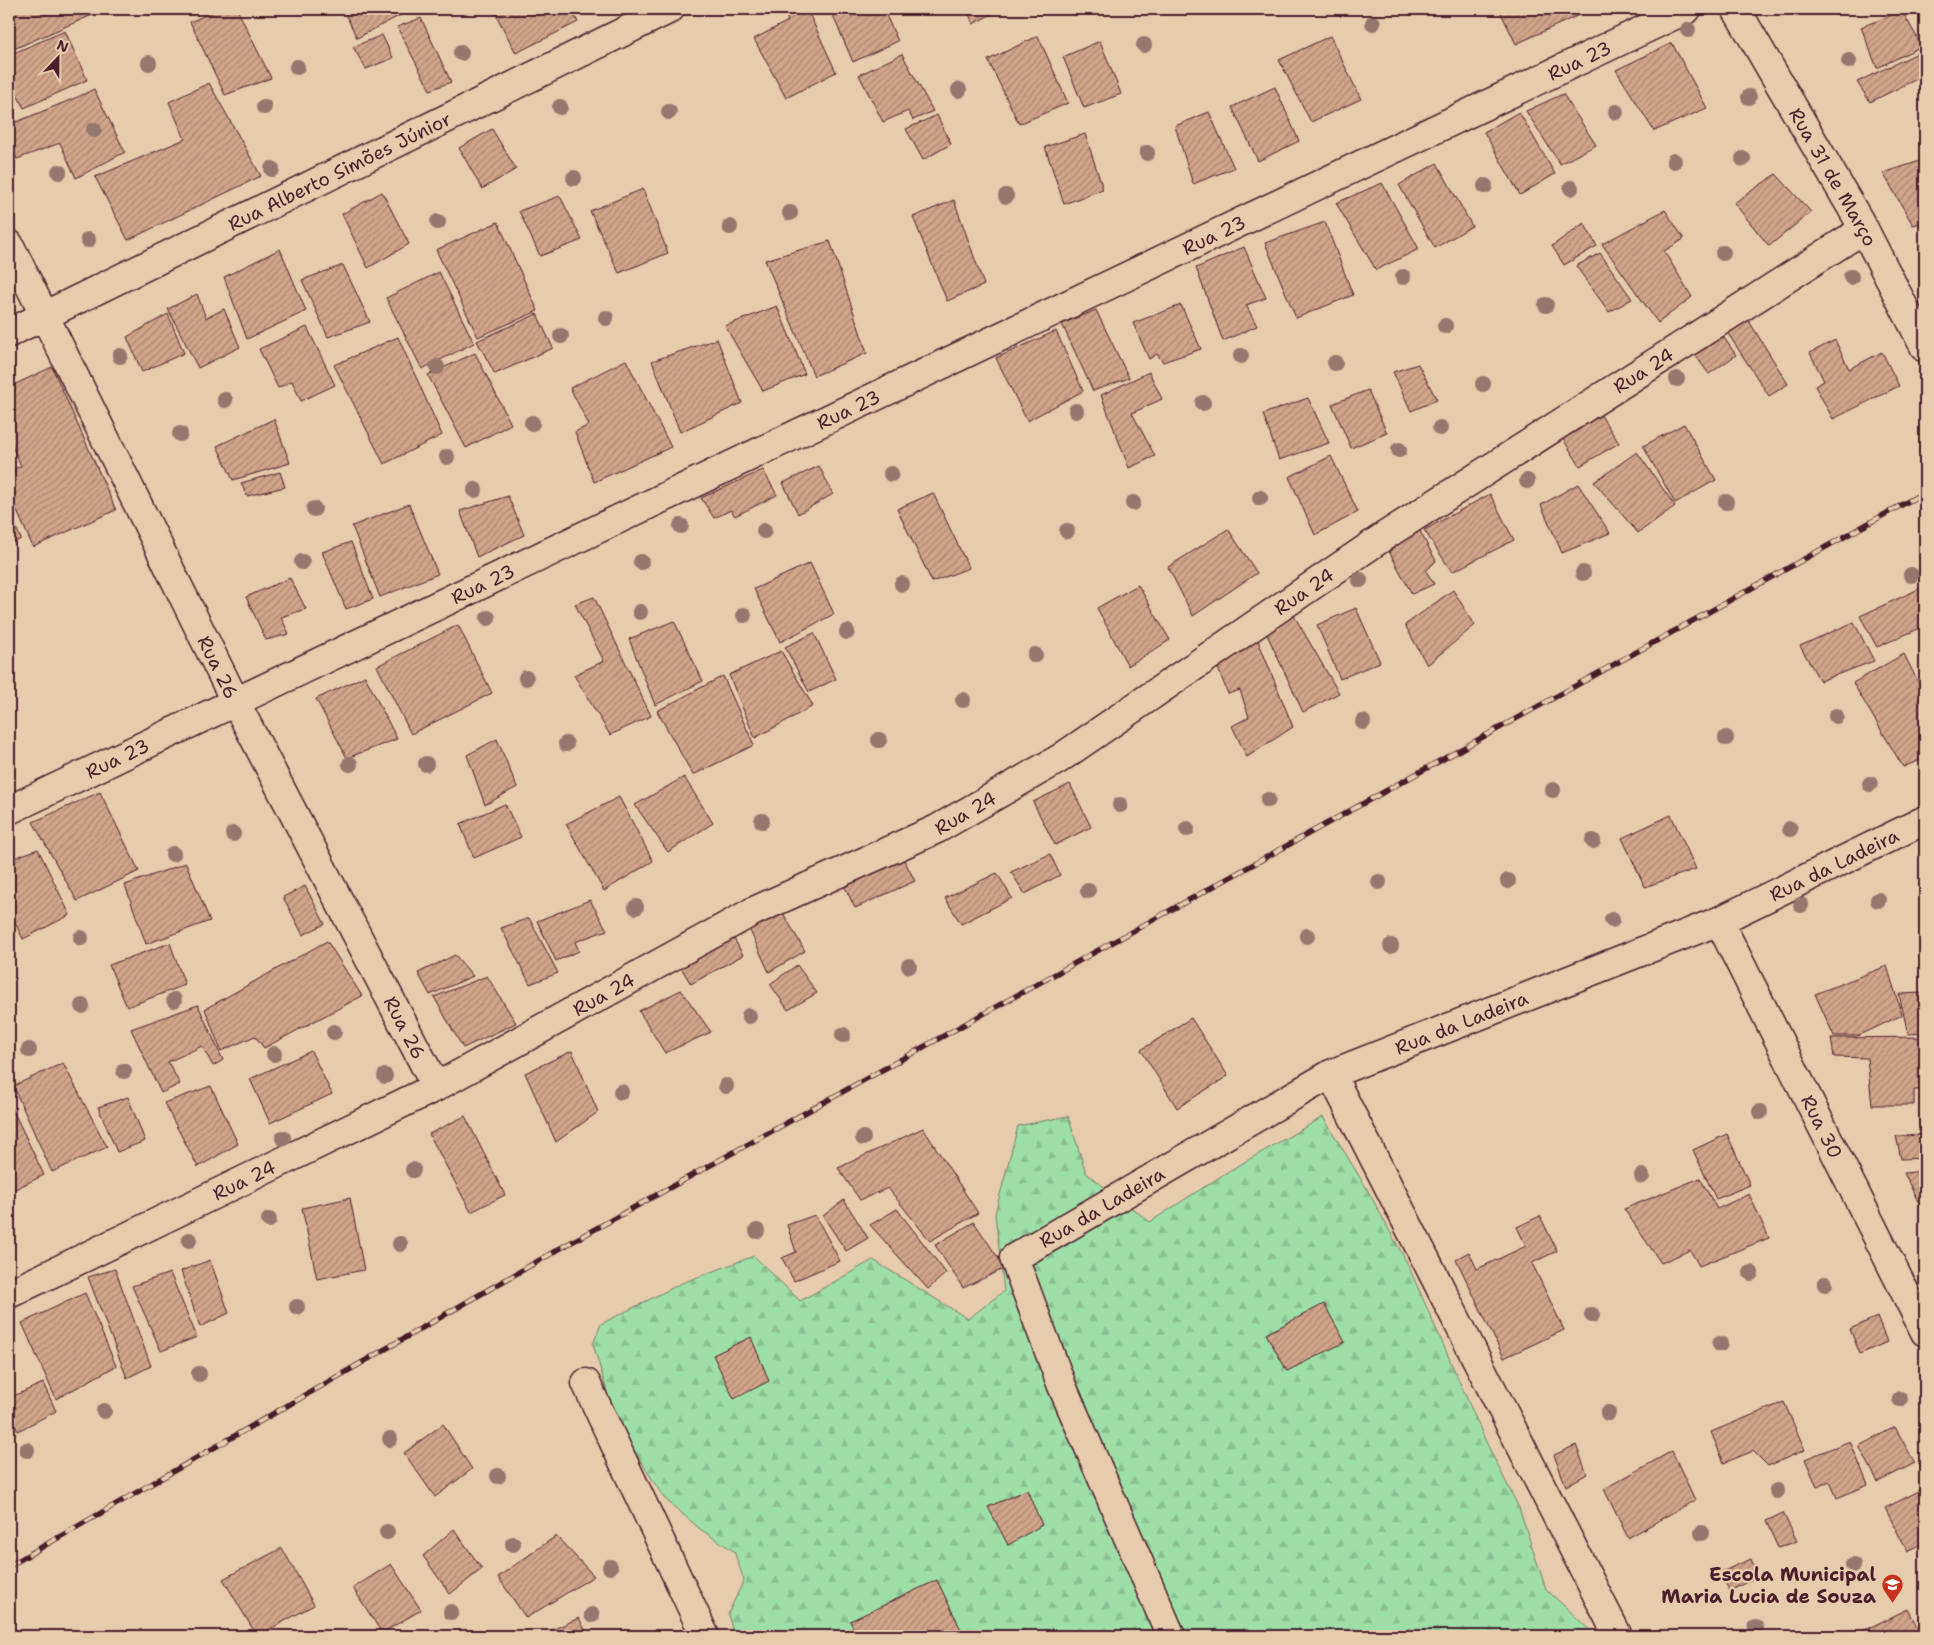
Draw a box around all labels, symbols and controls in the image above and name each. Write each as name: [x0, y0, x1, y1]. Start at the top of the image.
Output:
north arrow: [32, 32, 82, 82]
street label: Rua 23: [1544, 35, 1615, 87]
text: N: [54, 36, 71, 56]
street label: Rua 31 de Março: [1783, 103, 1883, 250]
street label: Rua Alberto Simões Júnior: [224, 106, 455, 237]
street label: Rua 23: [1178, 210, 1250, 261]
street label: Rua 24: [1608, 342, 1679, 399]
street label: Rua 23: [813, 384, 884, 436]
street label: Rua 23: [447, 558, 519, 610]
street label: Rua 24: [1269, 562, 1339, 621]
street label: Rua 26: [192, 631, 244, 703]
street label: Rua 23: [82, 733, 153, 785]
street label: Rua 24: [930, 786, 1001, 841]
street label: Rua da Ladeira: [1765, 823, 1903, 907]
street label: Rua 24: [568, 968, 639, 1022]
street label: Rua da Ladeira: [1391, 986, 1532, 1061]
street label: Rua 26: [378, 992, 431, 1064]
street label: Rua 30: [1795, 1091, 1848, 1163]
street label: Rua 24: [208, 1155, 280, 1207]
street label: Rua da Ladeira: [1035, 1161, 1169, 1254]
place label: Escola Municipal Maria Lucia de Souza: [1661, 1562, 1876, 1609]
school or university icon: Escola Municipal Maria Lucia de Souza: [1880, 1573, 1904, 1604]

